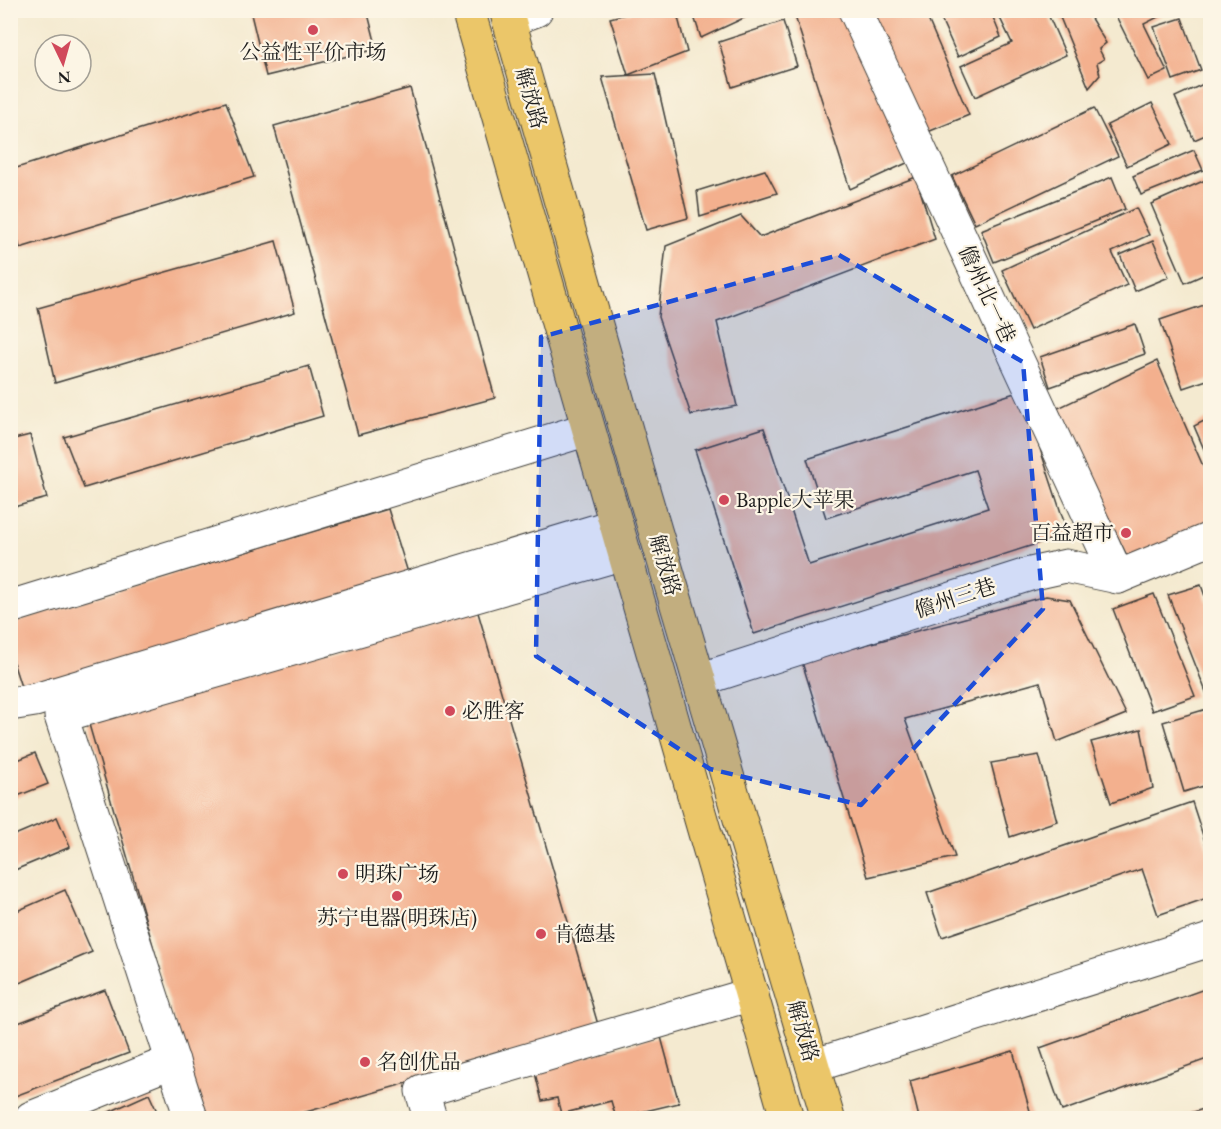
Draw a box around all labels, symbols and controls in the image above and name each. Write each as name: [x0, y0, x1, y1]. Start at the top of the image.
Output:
marker: 公益性平价市场: [306, 23, 320, 37]
north arrow: [33, 33, 93, 93]
place label: 公益性平价市场: [240, 38, 387, 65]
street label: 解放路: [510, 64, 553, 132]
text: N: [57, 66, 72, 88]
street label: 儋州北一巷: [953, 241, 1022, 347]
place label: Bapple大苹果: [736, 486, 854, 513]
marker: Bapple大苹果: [717, 493, 731, 507]
place label: 百益超市: [1030, 519, 1114, 546]
marker: 百益超市: [1119, 526, 1133, 540]
street label: 解放路: [644, 531, 687, 599]
street label: 儋州三巷: [911, 572, 999, 623]
place label: 必胜客: [462, 697, 525, 724]
marker: 必胜客: [443, 704, 457, 718]
place label: 明珠广场: [355, 860, 439, 887]
marker: 明珠广场: [336, 867, 350, 881]
marker: 苏宁电器(明珠店): [390, 889, 404, 903]
place label: 苏宁电器(明珠店): [317, 904, 477, 931]
place label: 肯德基: [553, 920, 616, 947]
marker: 肯德基: [534, 927, 548, 941]
street label: 解放路: [782, 997, 825, 1065]
place label: 名创优品: [377, 1048, 461, 1075]
marker: 名创优品: [358, 1055, 372, 1069]

